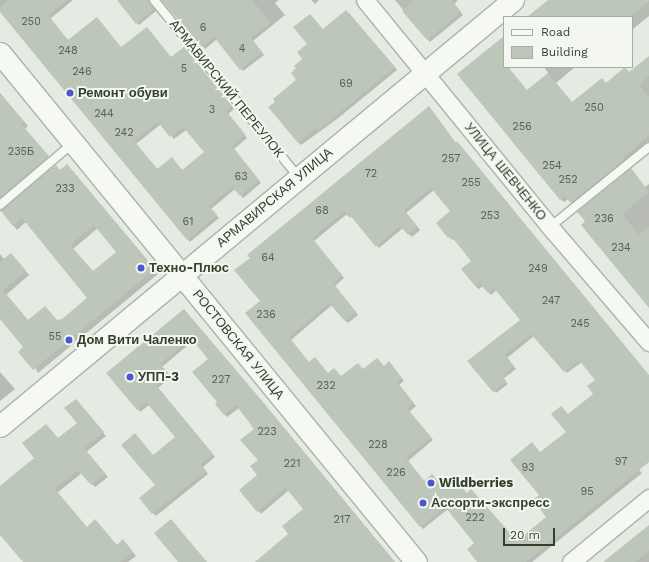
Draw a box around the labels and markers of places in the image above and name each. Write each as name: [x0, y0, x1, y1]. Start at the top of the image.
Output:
place label: Ремонт обуви: [78, 85, 168, 101]
marker: Ремонт обуви: [65, 88, 75, 98]
place label: Техно-Плюс: [149, 260, 229, 276]
marker: Техно-Плюс: [136, 263, 146, 273]
place label: Дом Вити Чаленко: [77, 332, 197, 348]
marker: Дом Вити Чаленко: [64, 335, 74, 345]
place label: УПП-3: [138, 369, 179, 385]
marker: УПП-3: [125, 372, 135, 382]
place label: Wildberries: [439, 475, 513, 491]
marker: Wildberries: [426, 478, 436, 488]
place label: Ассорти-экспресс: [431, 495, 550, 511]
marker: Ассорти-экспресс: [418, 498, 428, 508]

